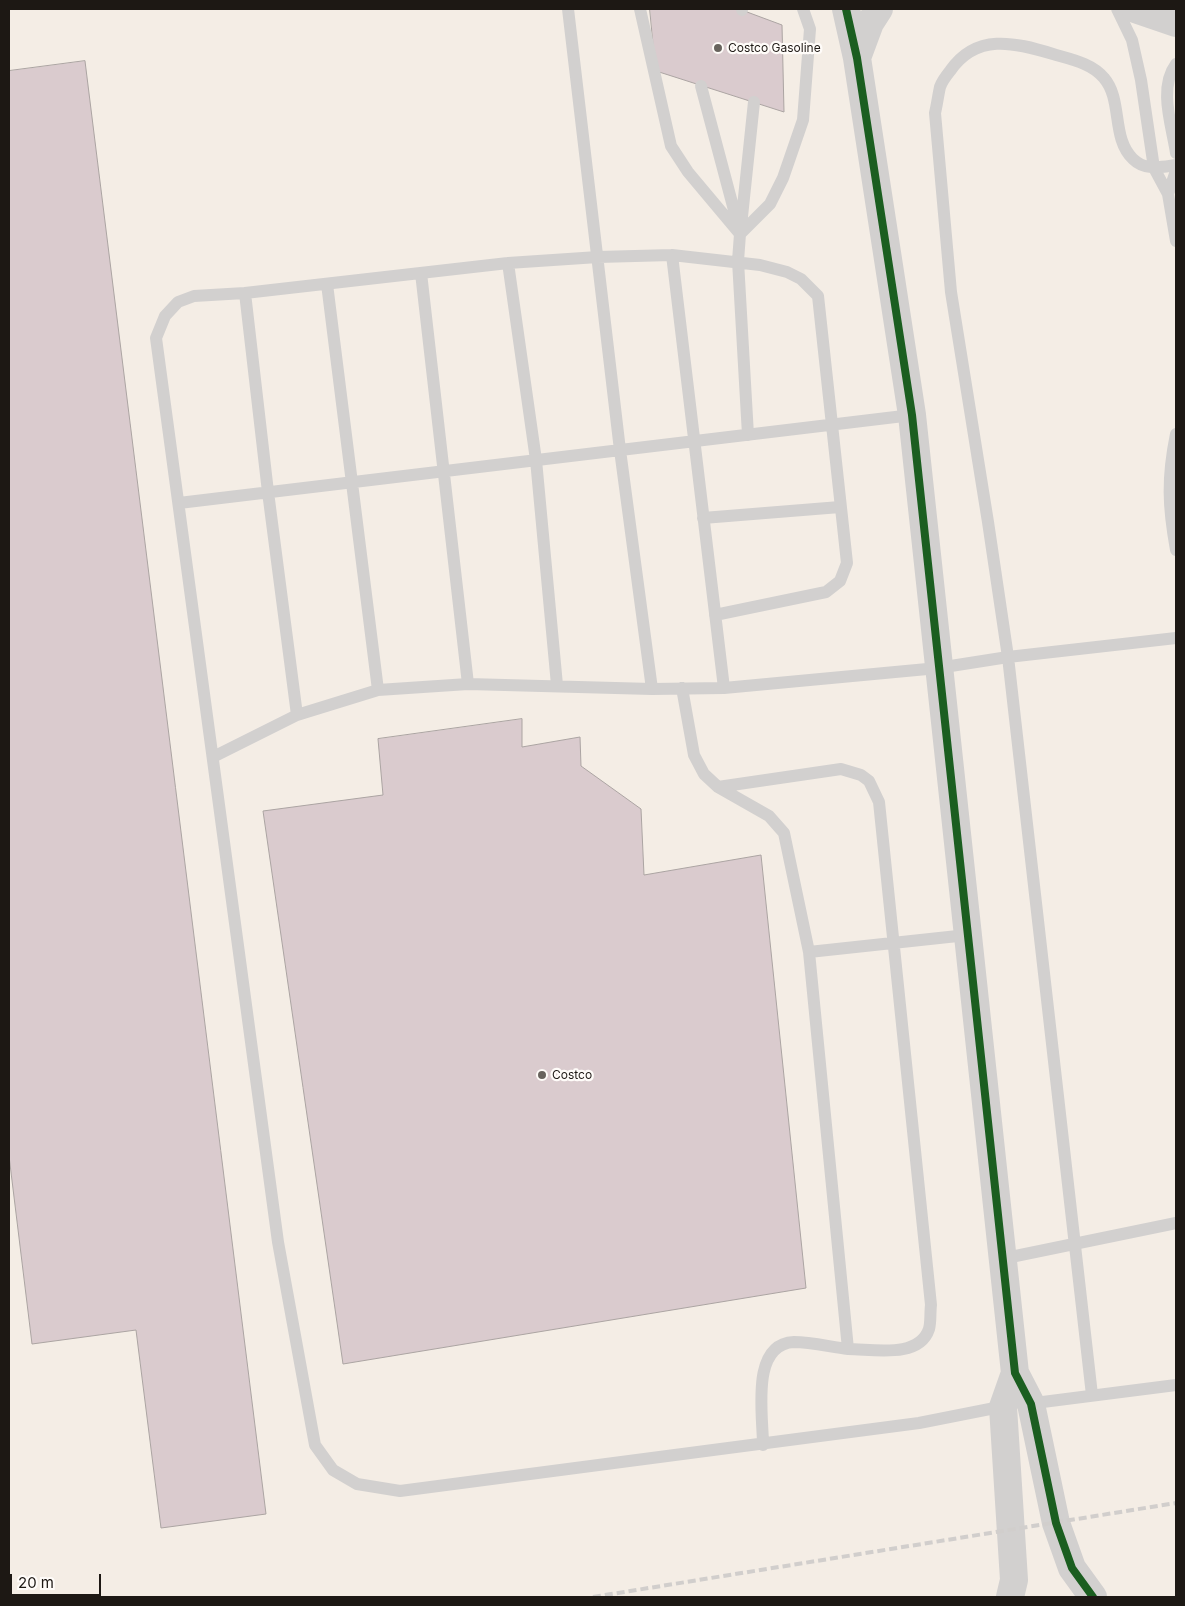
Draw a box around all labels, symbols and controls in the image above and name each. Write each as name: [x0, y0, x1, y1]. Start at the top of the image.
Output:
place label: Costco Gasoline: [728, 41, 821, 55]
marker: Costco Gasoline: [712, 42, 724, 54]
place label: Costco: [552, 1068, 592, 1082]
marker: Costco: [536, 1069, 548, 1081]
scale bar: [12, 1564, 104, 1596]
text: 20 m: [18, 1573, 54, 1592]

